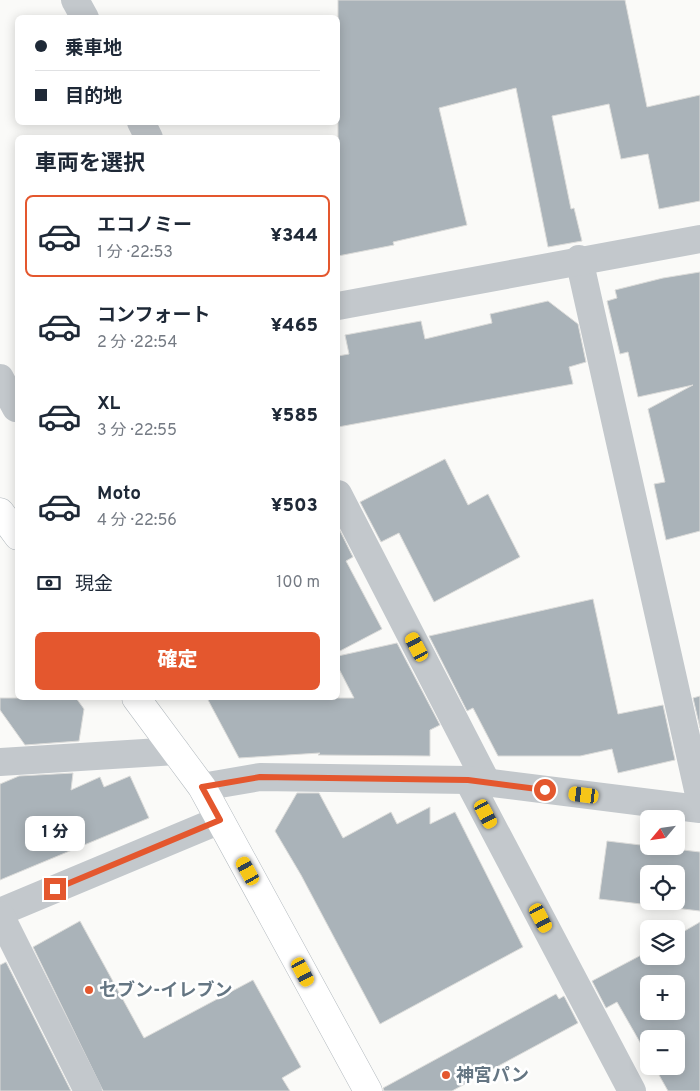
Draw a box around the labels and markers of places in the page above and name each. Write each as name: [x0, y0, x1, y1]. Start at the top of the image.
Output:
place label: セブン-イレブン: [99, 980, 232, 1003]
marker: セブン-イレブン: [83, 984, 95, 996]
place label: 神宮パン: [456, 1065, 529, 1088]
marker: 神宮パン: [440, 1069, 452, 1081]

